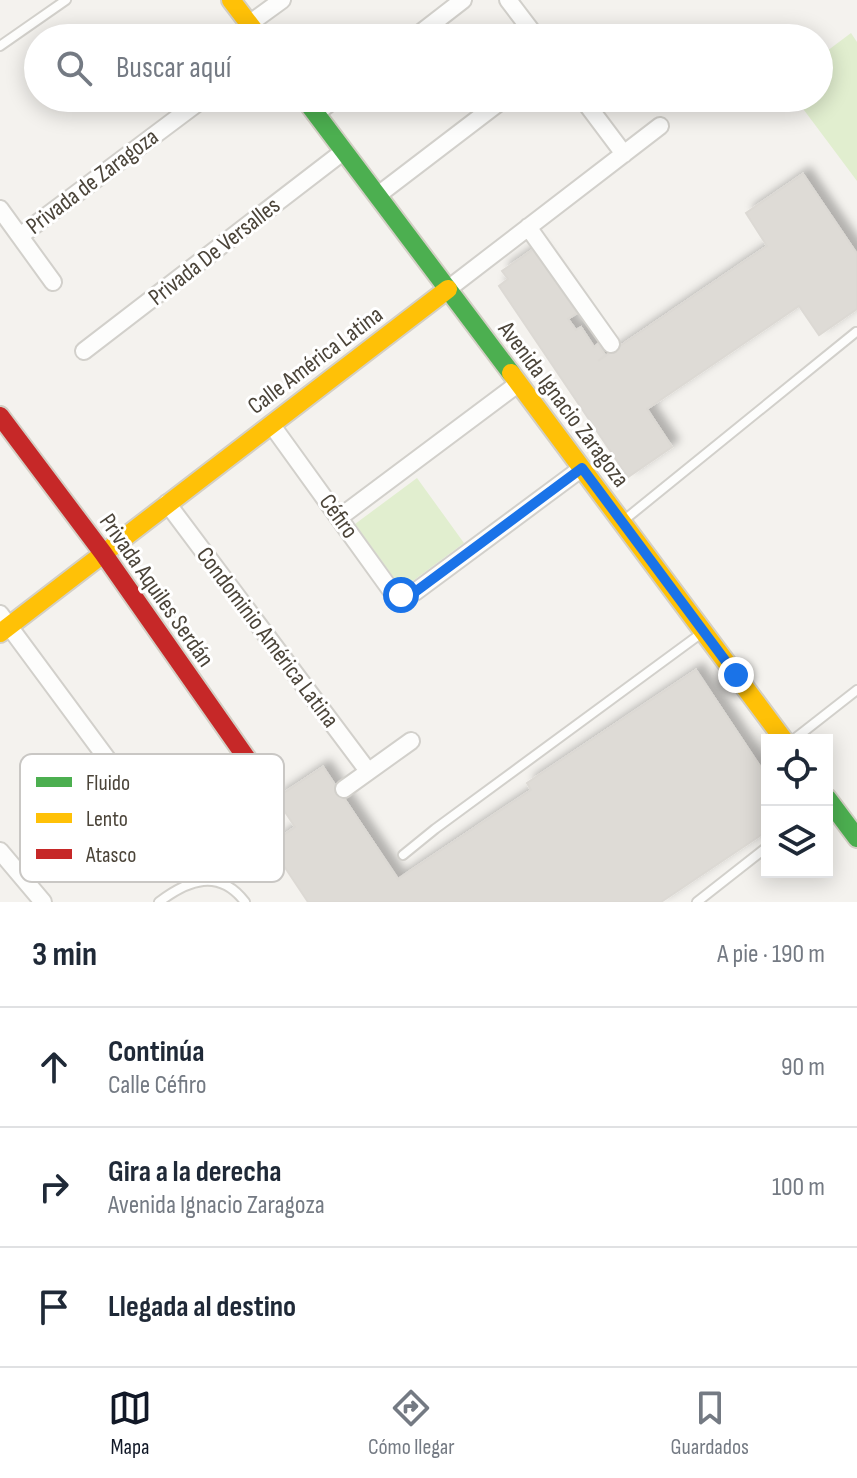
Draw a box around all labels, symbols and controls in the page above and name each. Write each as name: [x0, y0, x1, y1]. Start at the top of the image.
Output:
search box: [24, 24, 833, 112]
icon: search: [52, 46, 96, 90]
text: Buscar aquí: [116, 50, 231, 86]
street label: Privada de Zaragoza: [21, 122, 164, 241]
street label: Privada De Versalles: [143, 191, 286, 312]
street label: Calle América Latina: [242, 300, 389, 421]
street label: Avenida Ignacio Zaragoza: [491, 315, 635, 493]
street label: Céfiro: [313, 488, 364, 544]
street label: Privada Aquiles Serdán: [93, 508, 220, 672]
street label: Condominio América Latina: [190, 541, 345, 733]
route start: [383, 577, 419, 613]
route end: [718, 657, 754, 693]
map controls: [761, 734, 833, 878]
button: locate: [761, 734, 833, 806]
legend: [20, 754, 284, 882]
text: Fluido: [86, 770, 130, 797]
text: Lento: [86, 806, 128, 833]
button: layers: [761, 806, 833, 878]
text: Atasco: [85, 842, 136, 869]
text: 3 min: [32, 934, 97, 975]
text: A pie · 190 m: [717, 939, 825, 970]
text: Continúa: [108, 1034, 204, 1070]
icon: ahead: [32, 1045, 76, 1089]
text: 90 m: [781, 1052, 825, 1083]
text: Calle Céfiro: [108, 1070, 206, 1101]
text: Gira a la derecha: [108, 1154, 282, 1190]
icon: right: [32, 1165, 76, 1209]
text: 100 m: [772, 1172, 825, 1203]
text: Avenida Ignacio Zaragoza: [108, 1190, 325, 1221]
icon: arrive: [32, 1285, 76, 1329]
text: Llegada al destino: [108, 1289, 296, 1325]
tab: Mapa: [108, 1386, 152, 1461]
tab: Cómo llegar: [368, 1386, 455, 1461]
tab: Guardados: [671, 1386, 749, 1461]

